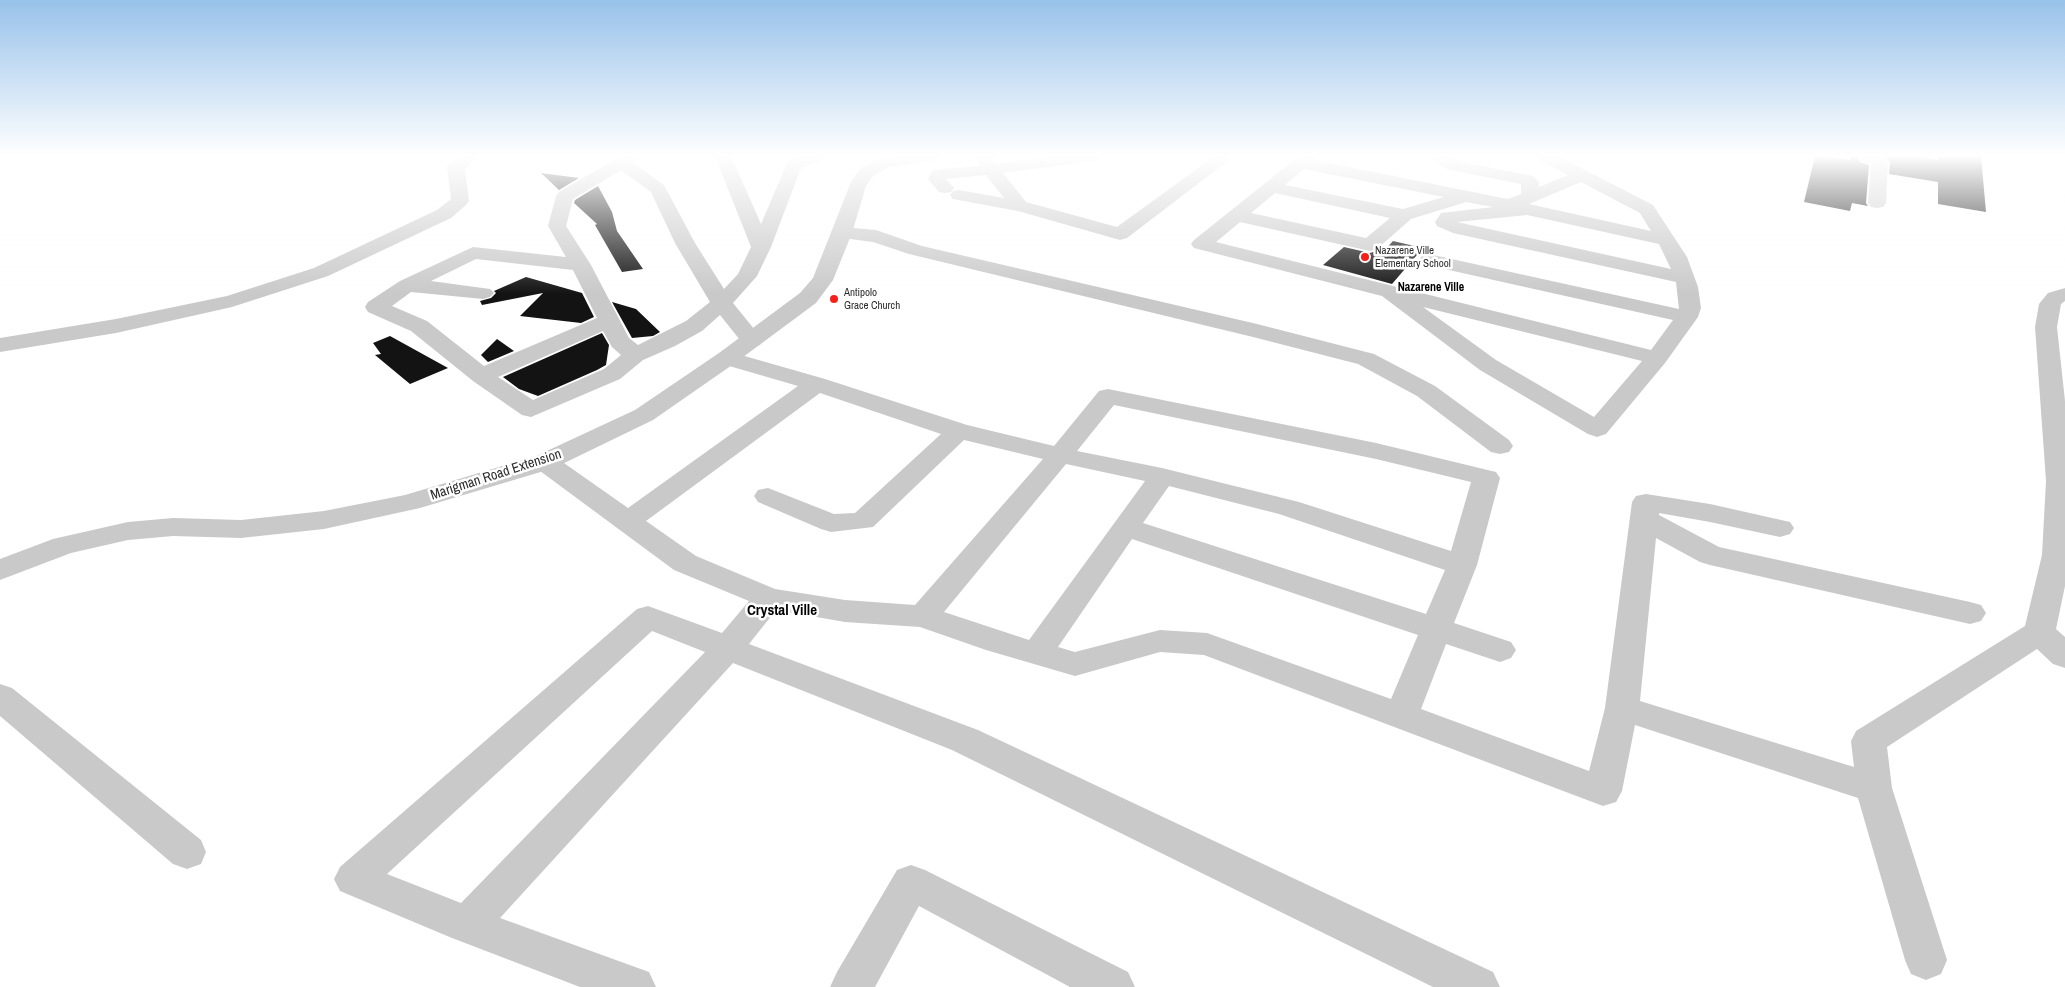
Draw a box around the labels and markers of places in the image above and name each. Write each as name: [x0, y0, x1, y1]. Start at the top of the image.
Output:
place label: Nazarene Ville Elementary School: [1375, 244, 1451, 270]
marker: Nazarene Ville Elementary School: [1359, 251, 1371, 263]
place label: Antipolo Grace Church: [844, 286, 900, 312]
marker: Antipolo Grace Church: [828, 293, 840, 305]

